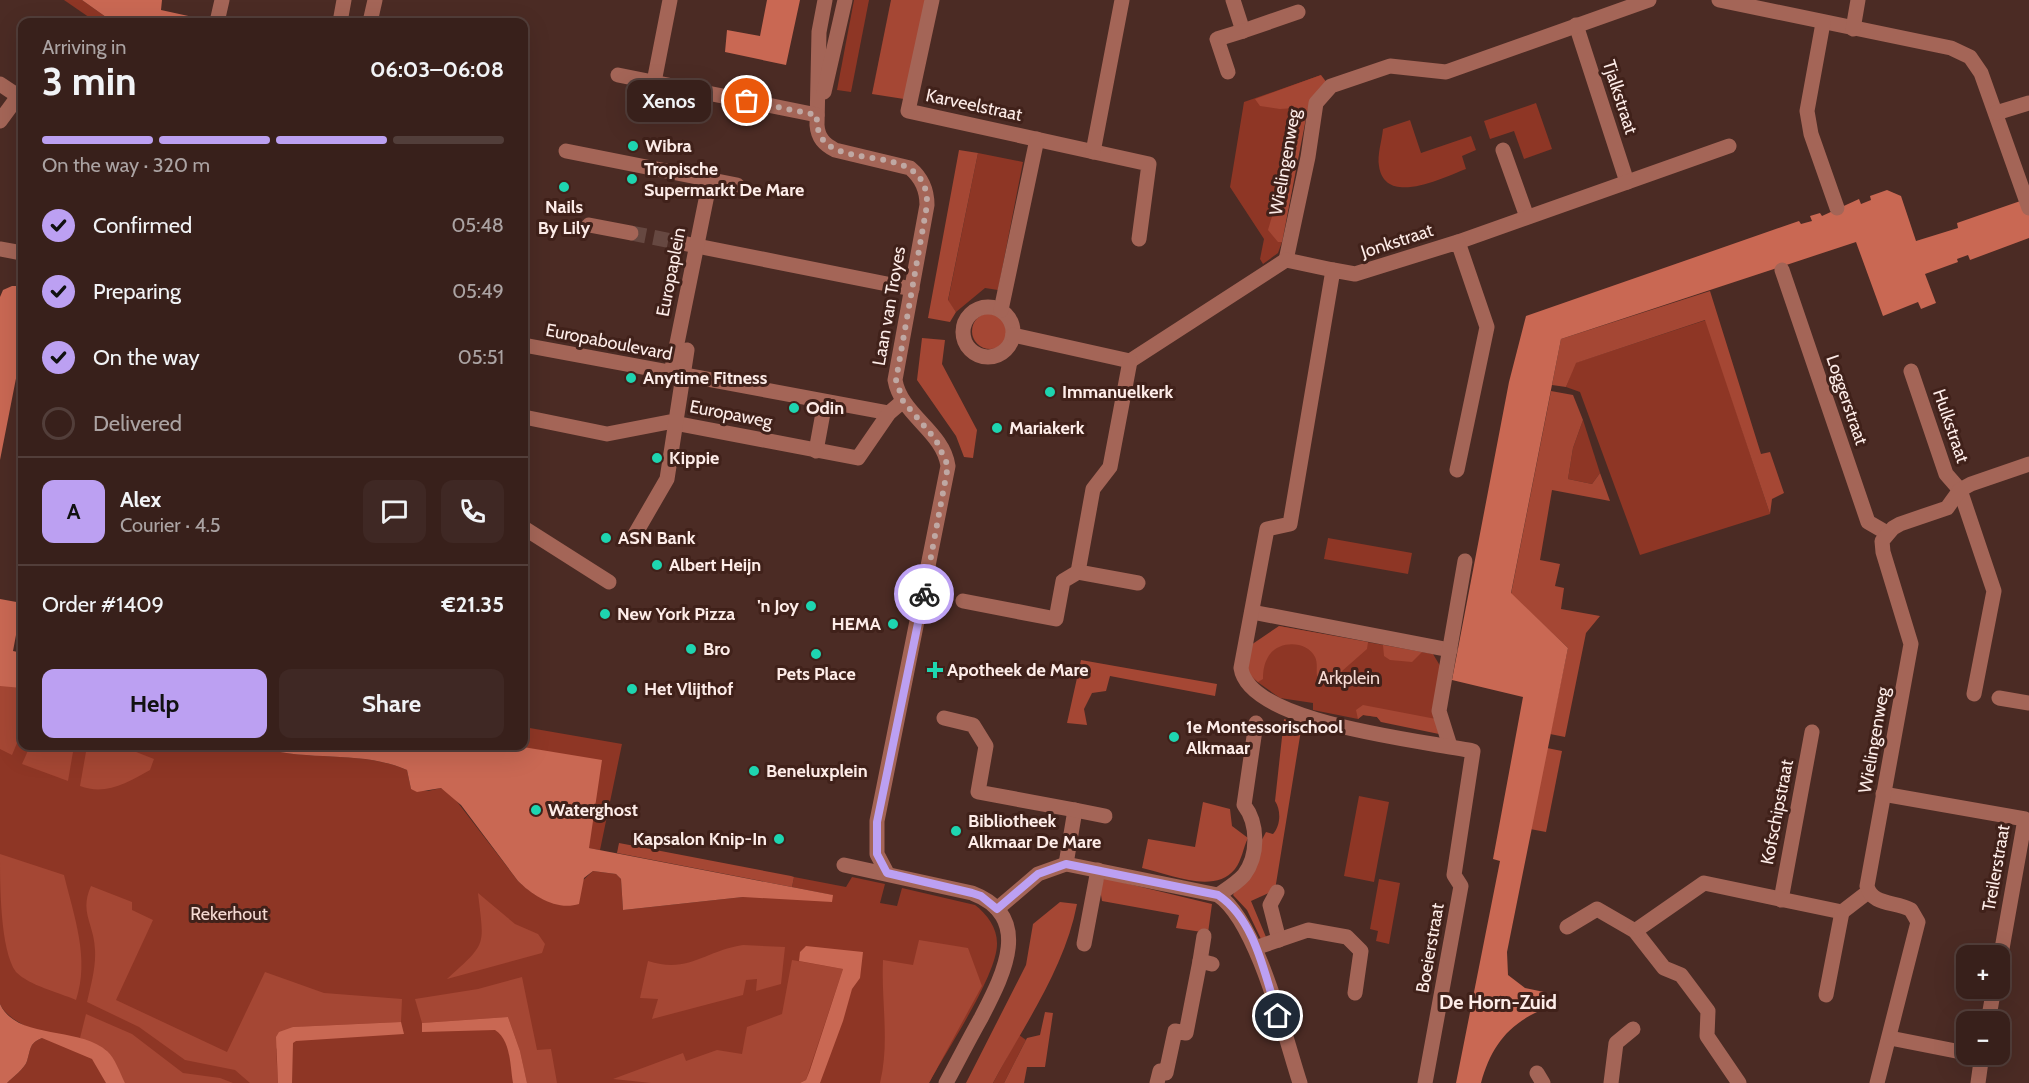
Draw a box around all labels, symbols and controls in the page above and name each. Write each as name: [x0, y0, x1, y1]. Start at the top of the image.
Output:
text: Arriving in: [42, 35, 126, 59]
text: 06:03–06:08: [370, 56, 504, 83]
text: 3 min: [42, 57, 137, 105]
street label: Tjalkstraat: [1598, 57, 1642, 137]
pin: [721, 75, 772, 126]
callout: Xenos: [627, 80, 711, 122]
icon: bag: [730, 84, 763, 117]
street label: Karveelstraat: [924, 84, 1024, 126]
text: Xenos: [642, 89, 696, 113]
street label: Wielingenweg: [1265, 106, 1305, 217]
place label: Wibra: [645, 135, 692, 157]
marker: Wibra: [626, 139, 640, 153]
text: On the way · 320 m: [42, 153, 210, 177]
place label: Tropische Supermarkt De Mare: [644, 158, 804, 201]
marker: Tropische Supermarkt De Mare: [625, 172, 639, 186]
marker: Nails By Lily: [557, 180, 571, 194]
place label: Nails By Lily: [538, 196, 590, 239]
icon: check: [42, 209, 75, 242]
text: Confirmed: [93, 212, 192, 239]
text: 05:48: [451, 213, 504, 237]
street label: Jonkstraat: [1357, 219, 1436, 263]
street label: Europaplein: [652, 226, 690, 318]
street label: Laan van Troyes: [868, 245, 910, 367]
icon: check: [42, 275, 75, 308]
text: Preparing: [93, 278, 181, 305]
text: 05:49: [452, 279, 504, 303]
street label: Europaboulevard: [544, 319, 674, 365]
icon: check: [42, 341, 75, 374]
text: On the way: [93, 344, 200, 371]
text: 05:51: [458, 345, 504, 369]
street label: Loggerstraat: [1821, 352, 1873, 448]
place label: Anytime Fitness: [643, 367, 768, 389]
marker: Anytime Fitness: [624, 371, 638, 385]
place label: Immanuelkerk: [1062, 381, 1174, 403]
marker: Immanuelkerk: [1043, 385, 1057, 399]
street label: Hulkstraat: [1928, 386, 1974, 466]
street label: Europaweg: [688, 395, 775, 433]
place label: Odin: [806, 397, 844, 419]
marker: Odin: [787, 401, 801, 415]
text: Delivered: [93, 410, 182, 437]
place label: Mariakerk: [1009, 417, 1085, 439]
marker: Mariakerk: [990, 421, 1004, 435]
place label: Kippie: [669, 447, 719, 469]
marker: Kippie: [650, 451, 664, 465]
button: chat: [363, 480, 426, 543]
button: phone: [441, 480, 504, 543]
text: Alex: [120, 486, 161, 513]
text: A: [67, 498, 80, 525]
text: Courier · 4.5: [120, 513, 221, 537]
place label: ASN Bank: [618, 527, 696, 549]
marker: ASN Bank: [599, 531, 613, 545]
place label: Albert Heijn: [669, 554, 761, 576]
marker: Albert Heijn: [650, 558, 664, 572]
courier: [894, 564, 954, 624]
icon: bike: [908, 578, 941, 611]
text: Order #1409: [42, 591, 164, 618]
text: €21.35: [442, 591, 504, 618]
place label: 'n Joy: [757, 595, 799, 617]
marker: 'n Joy: [804, 599, 818, 613]
place label: New York Pizza: [617, 603, 735, 625]
marker: New York Pizza: [598, 607, 612, 621]
place label: HEMA: [831, 613, 882, 635]
marker: HEMA: [886, 617, 900, 631]
place label: Bro: [703, 638, 730, 660]
marker: Bro: [684, 642, 698, 656]
marker: Pets Place: [809, 647, 823, 661]
place label: Apotheek de Mare: [947, 659, 1089, 681]
place label: Pets Place: [776, 663, 856, 685]
marker: Apotheek de Mare: [928, 663, 942, 677]
park label: Arkplein: [1318, 667, 1380, 689]
button: Help: [42, 669, 267, 738]
button: Share: [279, 669, 504, 738]
place label: Het Vlijthof: [644, 678, 733, 700]
marker: Het Vlijthof: [625, 682, 639, 696]
street label: Wielingenweg: [1854, 684, 1894, 795]
place label: 1e Montessorischool Alkmaar: [1186, 716, 1343, 759]
marker: 1e Montessorischool Alkmaar: [1167, 730, 1181, 744]
street label: Kofschipstraat: [1756, 757, 1798, 867]
place label: Beneluxplein: [766, 760, 868, 782]
marker: Beneluxplein: [747, 764, 761, 778]
place label: Waterghost: [548, 799, 638, 821]
marker: Waterghost: [529, 803, 543, 817]
place label: Bibliotheek Alkmaar De Mare: [968, 810, 1101, 853]
street label: Treilerstraat: [1978, 823, 2014, 913]
marker: Bibliotheek Alkmaar De Mare: [949, 824, 963, 838]
place label: Kapsalon Knip-In: [633, 828, 767, 850]
marker: Kapsalon Knip-In: [772, 832, 786, 846]
street label: Boeierstraat: [1411, 901, 1449, 995]
park label: Rekerhout: [190, 903, 268, 925]
map controls: [1956, 945, 2010, 1065]
button: +: [1956, 945, 2010, 999]
pin: [1252, 990, 1303, 1041]
district label: De Horn-Zuid: [1439, 990, 1557, 1014]
icon: home: [1261, 999, 1294, 1032]
button: −: [1956, 1011, 2010, 1065]

